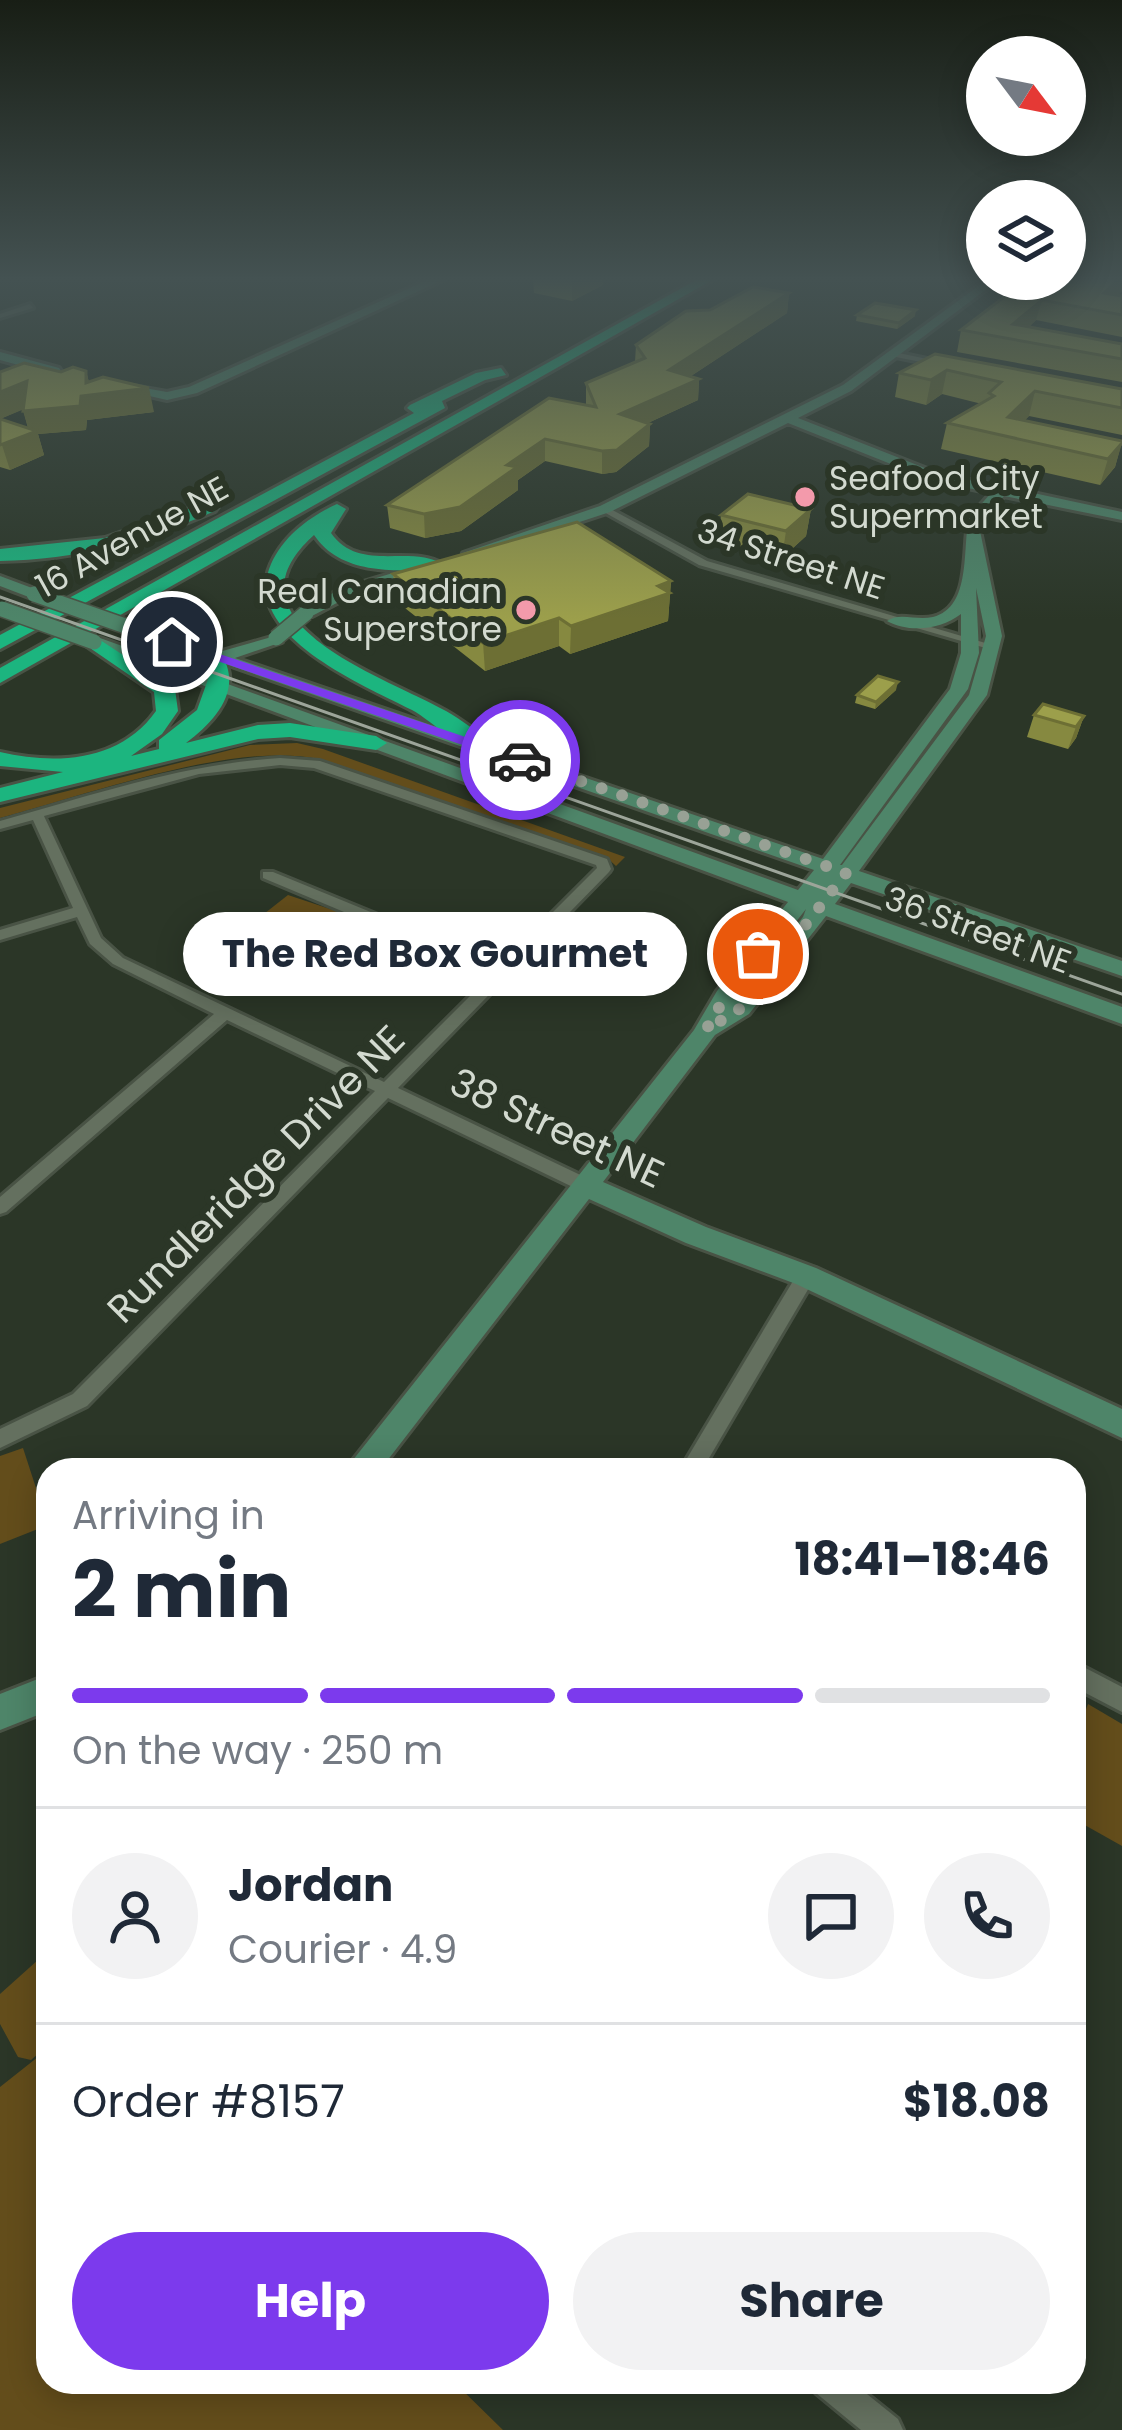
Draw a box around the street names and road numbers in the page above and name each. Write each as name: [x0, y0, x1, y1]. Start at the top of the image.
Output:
street label: 16 Avenue NE: [27, 465, 237, 609]
street label: 34 Street NE: [691, 507, 891, 611]
street label: 36 Street NE: [878, 875, 1078, 985]
street label: Rundleridge Drive NE: [95, 1013, 417, 1335]
street label: 38 Street NE: [441, 1054, 673, 1202]

